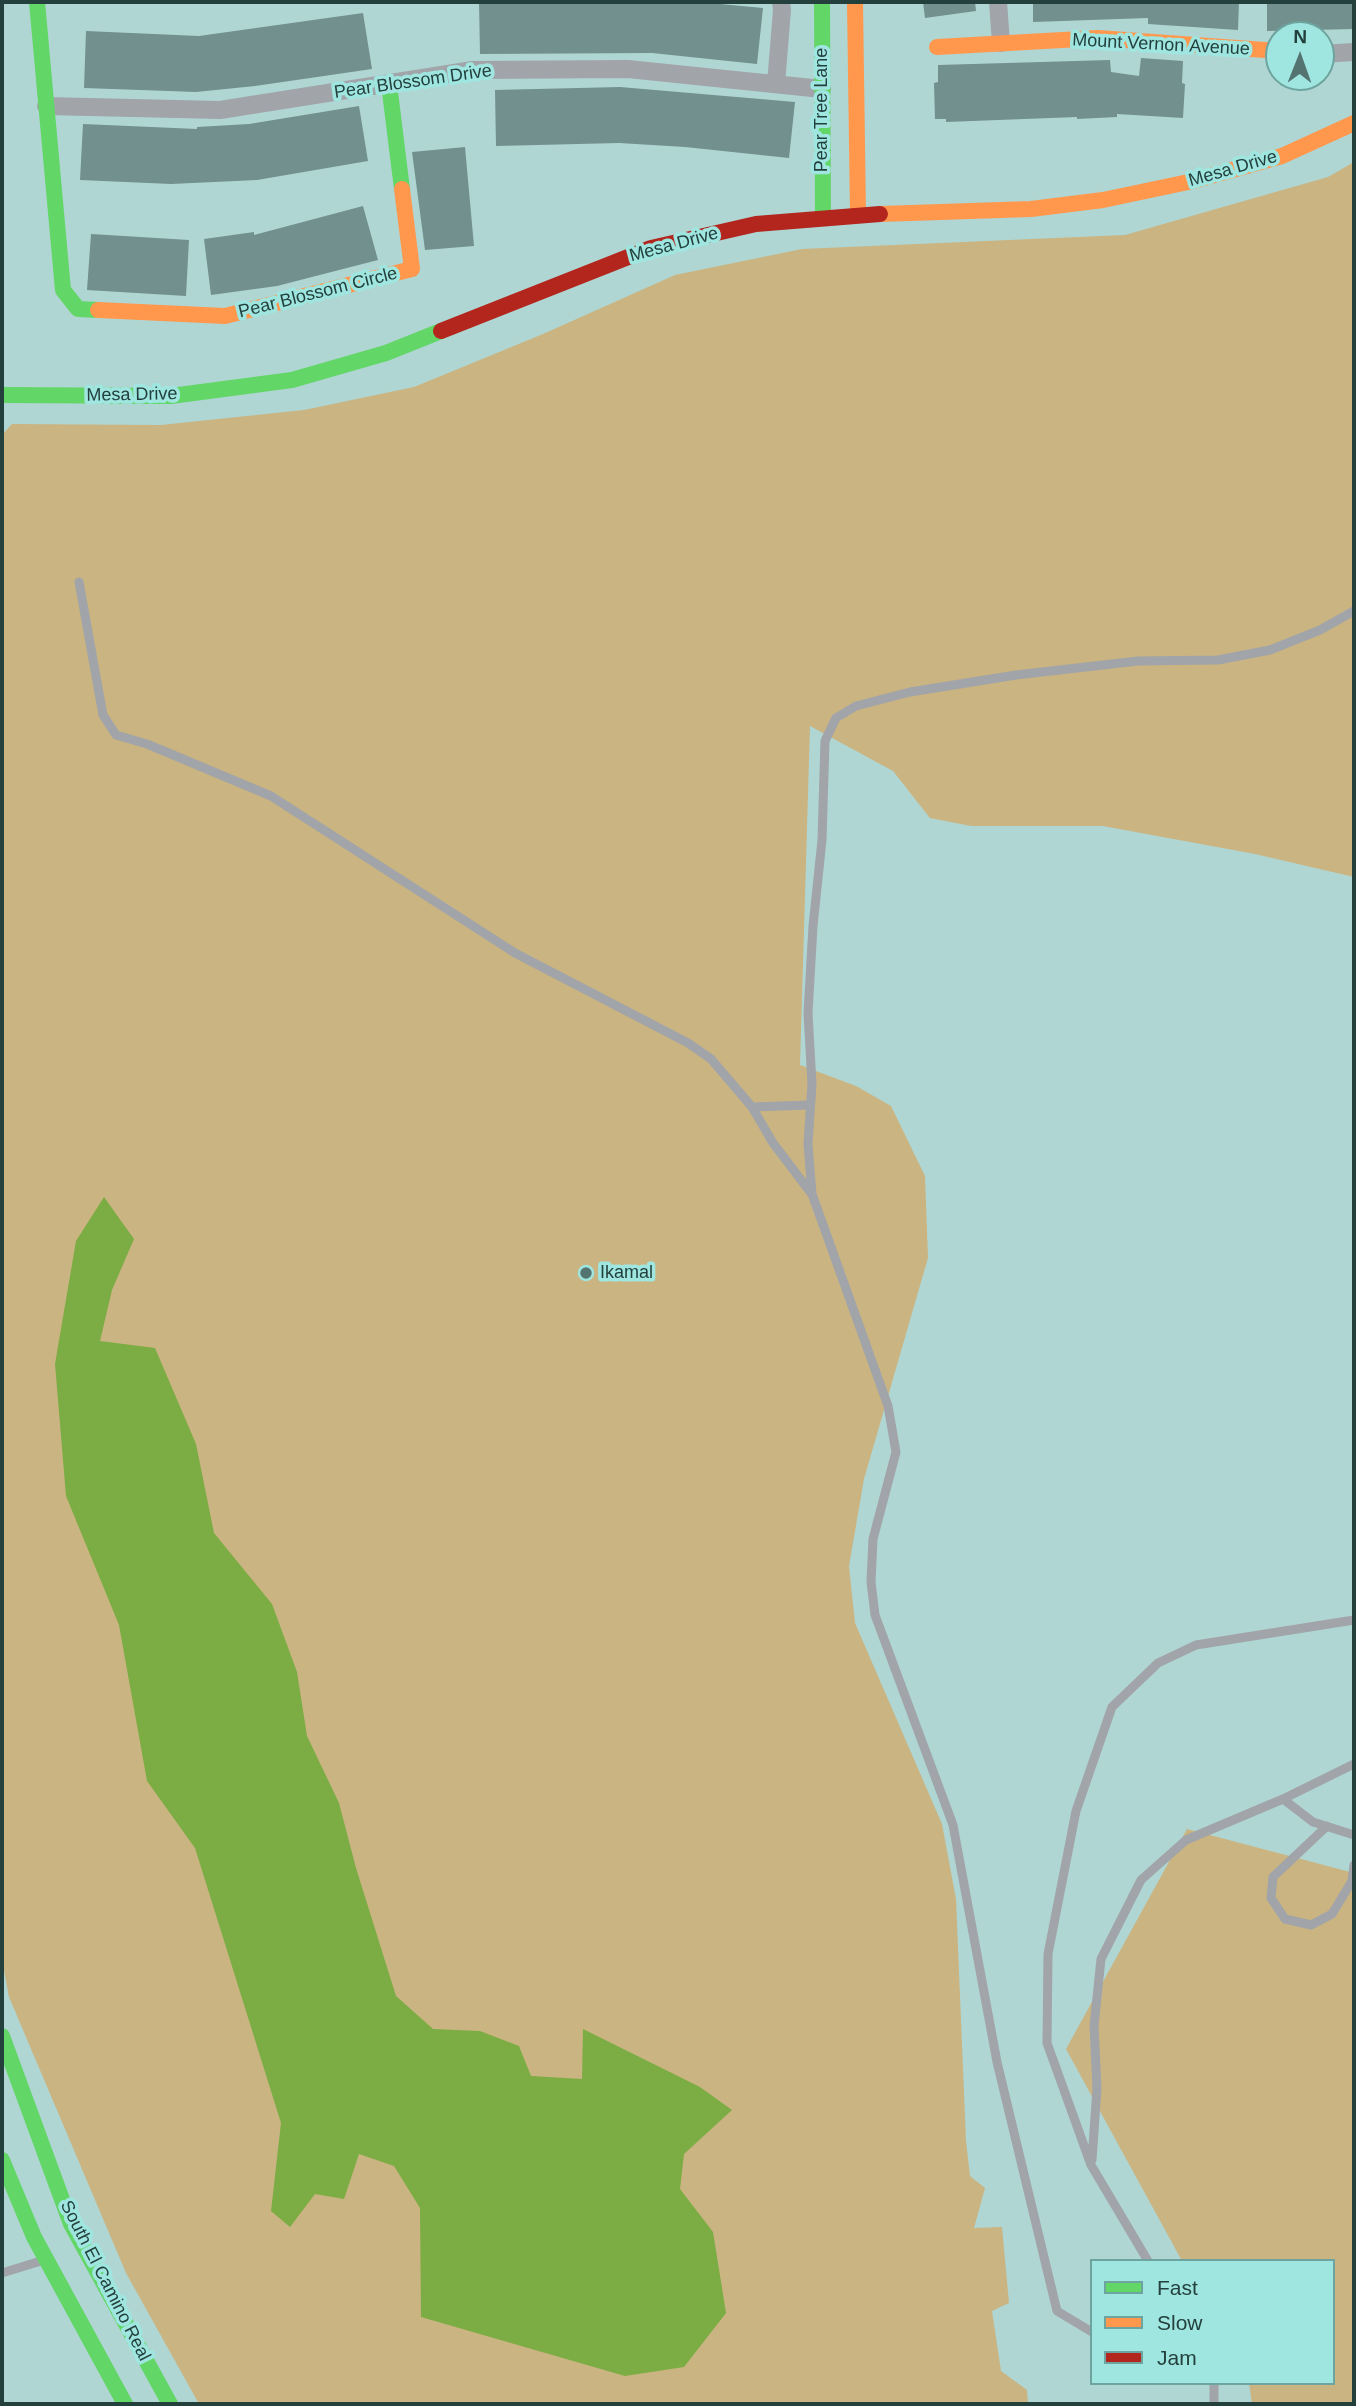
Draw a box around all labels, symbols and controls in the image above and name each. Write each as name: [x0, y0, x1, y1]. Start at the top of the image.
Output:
north arrow: [1265, 21, 1335, 91]
text: N: [1293, 26, 1307, 47]
street label: Mount Vernon Avenue: [1072, 30, 1250, 60]
street label: Pear Tree Lane: [811, 48, 833, 172]
street label: Pear Blossom Drive: [333, 60, 493, 104]
street label: Mesa Drive: [1186, 146, 1280, 192]
street label: Mesa Drive: [627, 223, 721, 267]
street label: Pear Blossom Circle: [236, 263, 400, 323]
street label: Mesa Drive: [86, 383, 178, 407]
place label: Ikamal: [600, 1262, 653, 1284]
marker: Ikamal: [578, 1265, 594, 1281]
street label: South El Camino Real: [55, 2197, 155, 2365]
legend: [1090, 2259, 1335, 2385]
text: Fast: [1157, 2276, 1198, 2299]
text: Slow: [1157, 2311, 1203, 2334]
text: Jam: [1157, 2346, 1197, 2369]

